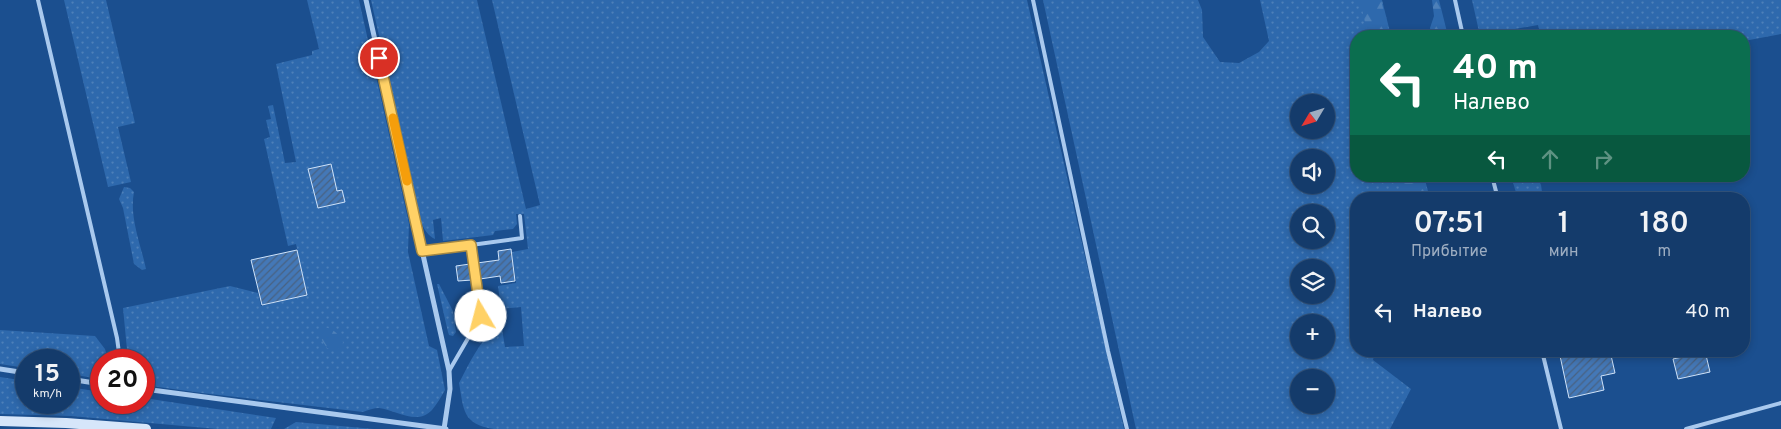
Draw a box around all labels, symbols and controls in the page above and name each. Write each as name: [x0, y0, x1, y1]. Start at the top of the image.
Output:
pin: [358, 37, 400, 79]
icon: arrive: [365, 44, 393, 72]
text: 40 m: [1453, 47, 1538, 91]
icon: left: [1370, 50, 1435, 115]
text: Налево: [1453, 90, 1530, 117]
north arrow: [1290, 94, 1335, 139]
map controls: [1290, 94, 1335, 414]
icon: left: [1483, 145, 1511, 173]
icon: ahead: [1536, 145, 1564, 173]
icon: right: [1589, 145, 1617, 173]
button: sound: [1290, 149, 1335, 194]
button: search: [1290, 204, 1335, 249]
text: 07:51: [1413, 206, 1485, 243]
text: 1: [1558, 206, 1569, 243]
text: 180: [1639, 206, 1689, 243]
text: Прибытие: [1411, 242, 1488, 262]
text: мин: [1549, 242, 1578, 262]
text: m: [1657, 242, 1671, 262]
button: layers: [1290, 259, 1335, 304]
position arrow: [454, 289, 506, 341]
icon: left: [1370, 298, 1398, 326]
text: Налево: [1413, 300, 1482, 324]
text: 40 m: [1685, 300, 1730, 324]
button: +: [1290, 314, 1335, 359]
speed limit sign: 20: [90, 349, 155, 414]
text: 15: [35, 359, 60, 391]
button: −: [1290, 369, 1335, 414]
text: km/h: [33, 386, 62, 402]

